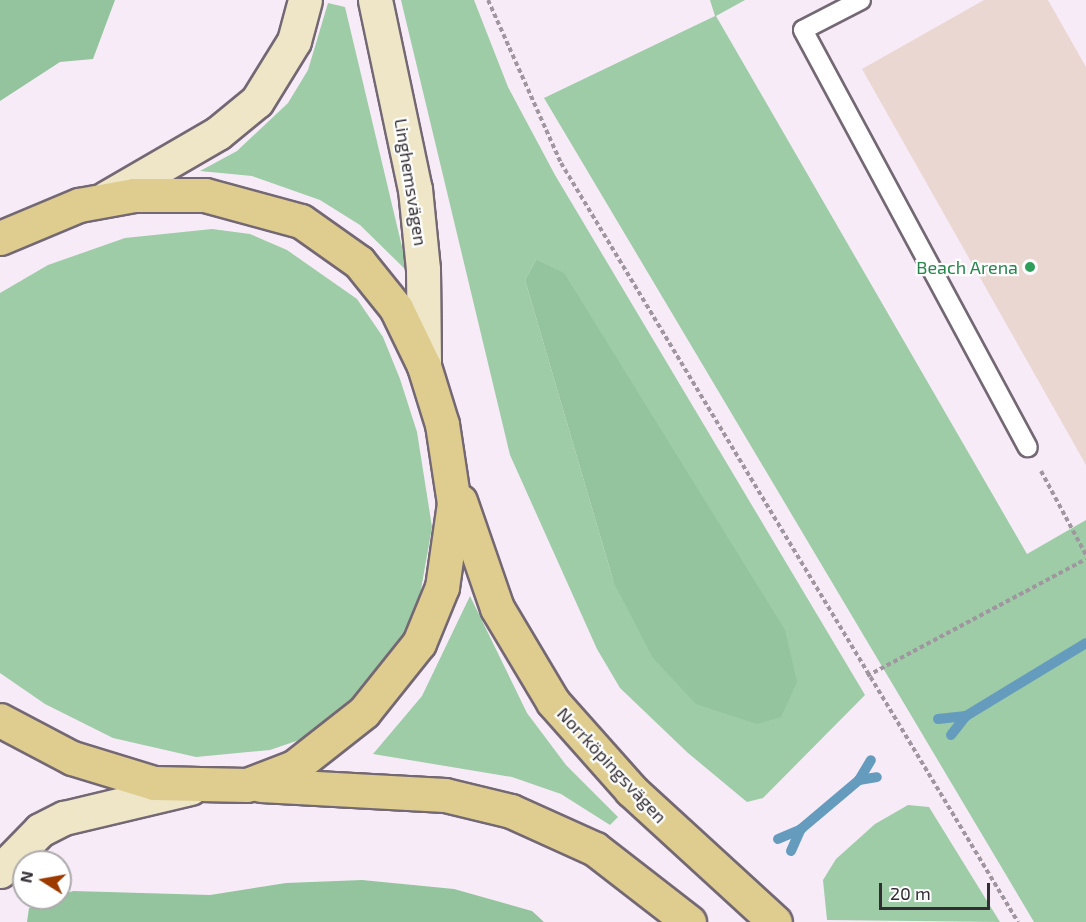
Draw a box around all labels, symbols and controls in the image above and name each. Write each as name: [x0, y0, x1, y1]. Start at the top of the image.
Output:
street label: Linghemsvägen: [390, 117, 432, 247]
place label: Beach Arena: [916, 256, 1018, 278]
marker: Beach Arena: [1023, 260, 1037, 274]
street label: Norrköpingsvägen: [553, 703, 671, 827]
north arrow: [12, 850, 72, 910]
text: N: [15, 869, 36, 884]
scale bar: [882, 871, 993, 909]
text: 20 m: [890, 882, 931, 904]

